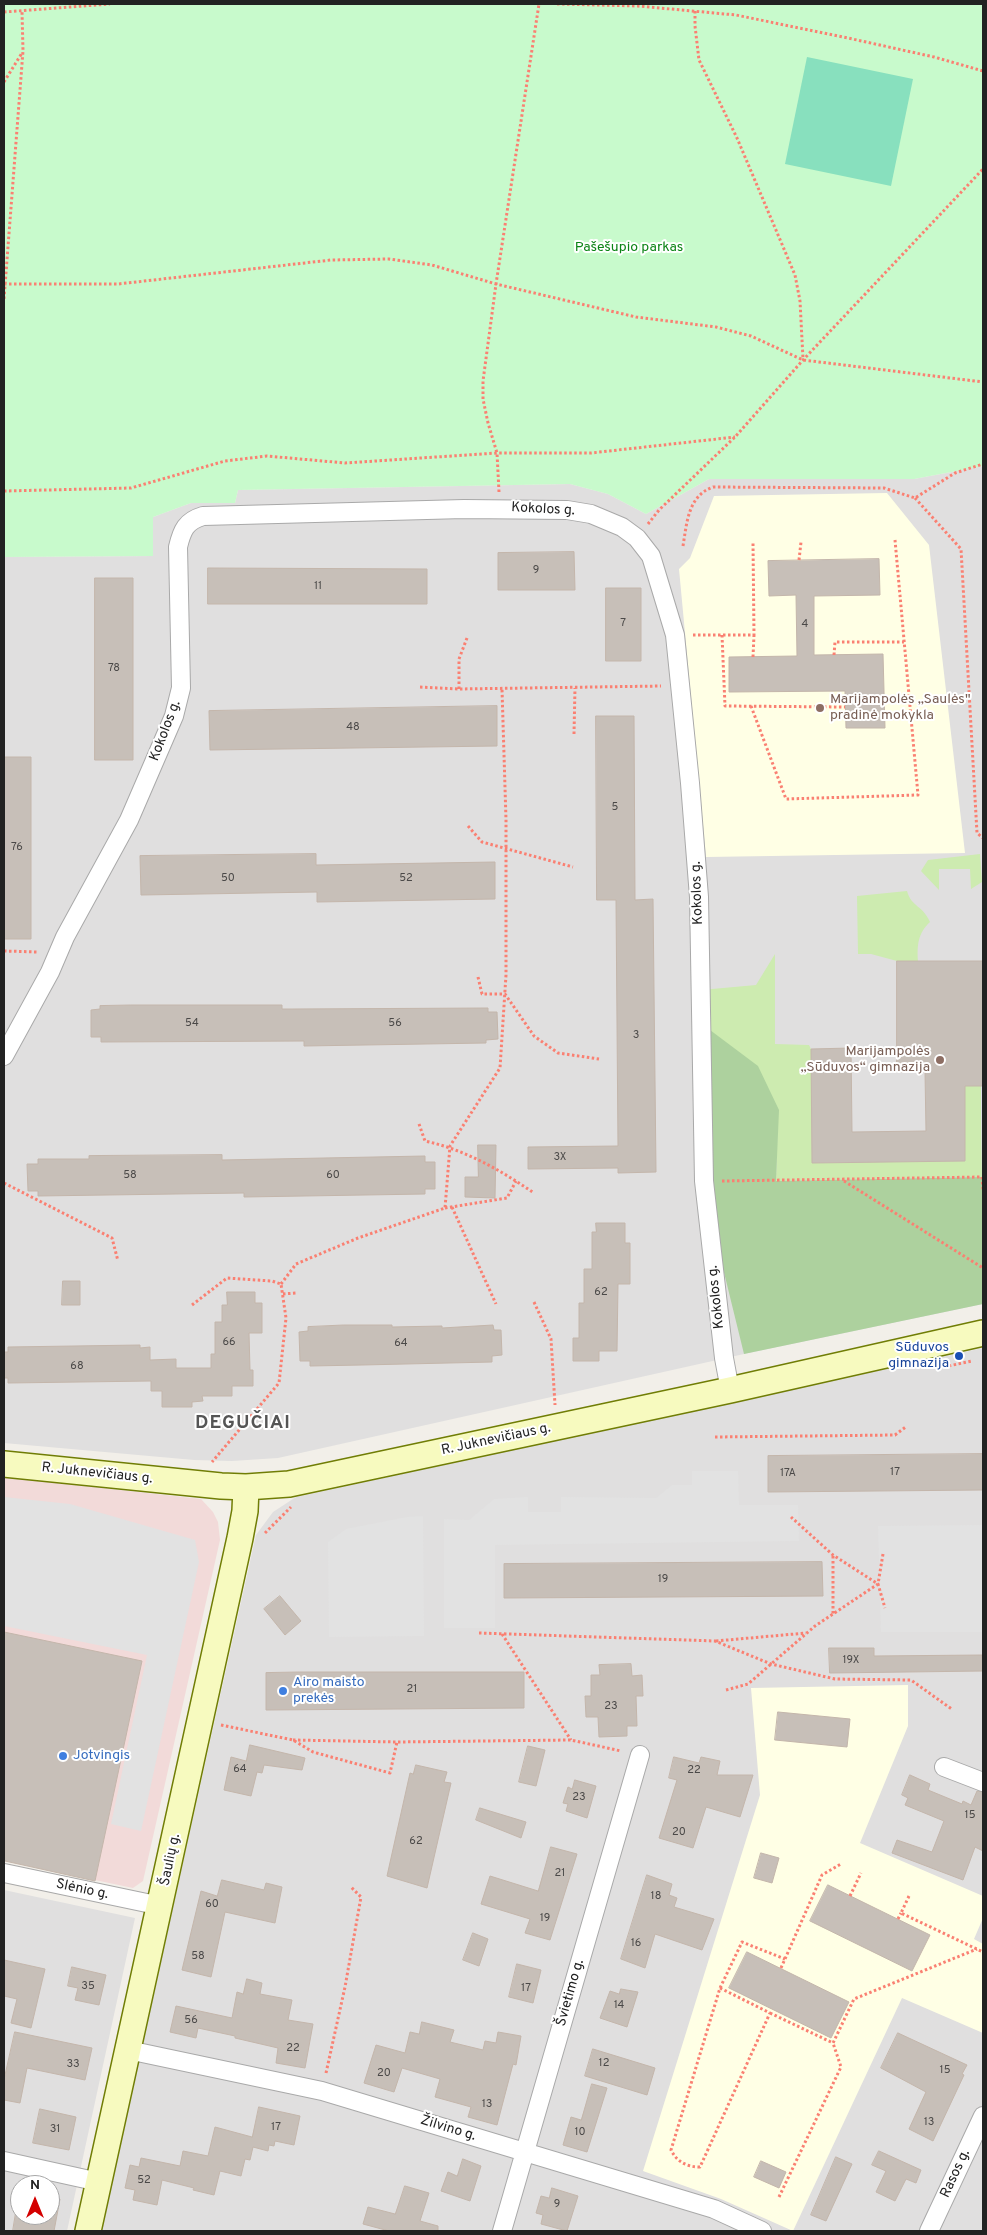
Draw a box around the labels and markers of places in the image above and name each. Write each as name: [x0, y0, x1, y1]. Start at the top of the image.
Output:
place label: Marijampolės ,,Saulės" pradinė mokykla: [830, 692, 971, 724]
marker: Marijampolės ,,Saulės" pradinė mokykla: [814, 702, 826, 714]
place label: Marijampolės „Sūduvos“ gimnazija: [800, 1044, 930, 1076]
marker: Marijampolės „Sūduvos“ gimnazija: [934, 1054, 946, 1066]
place label: Sūduvos gimnazija: [888, 1340, 949, 1372]
marker: Sūduvos gimnazija: [953, 1350, 965, 1362]
place label: Airo maisto prekės: [293, 1675, 364, 1708]
marker: Airo maisto prekės: [277, 1685, 289, 1697]
place label: Jotvingis: [73, 1748, 130, 1764]
marker: Jotvingis: [57, 1750, 69, 1762]

